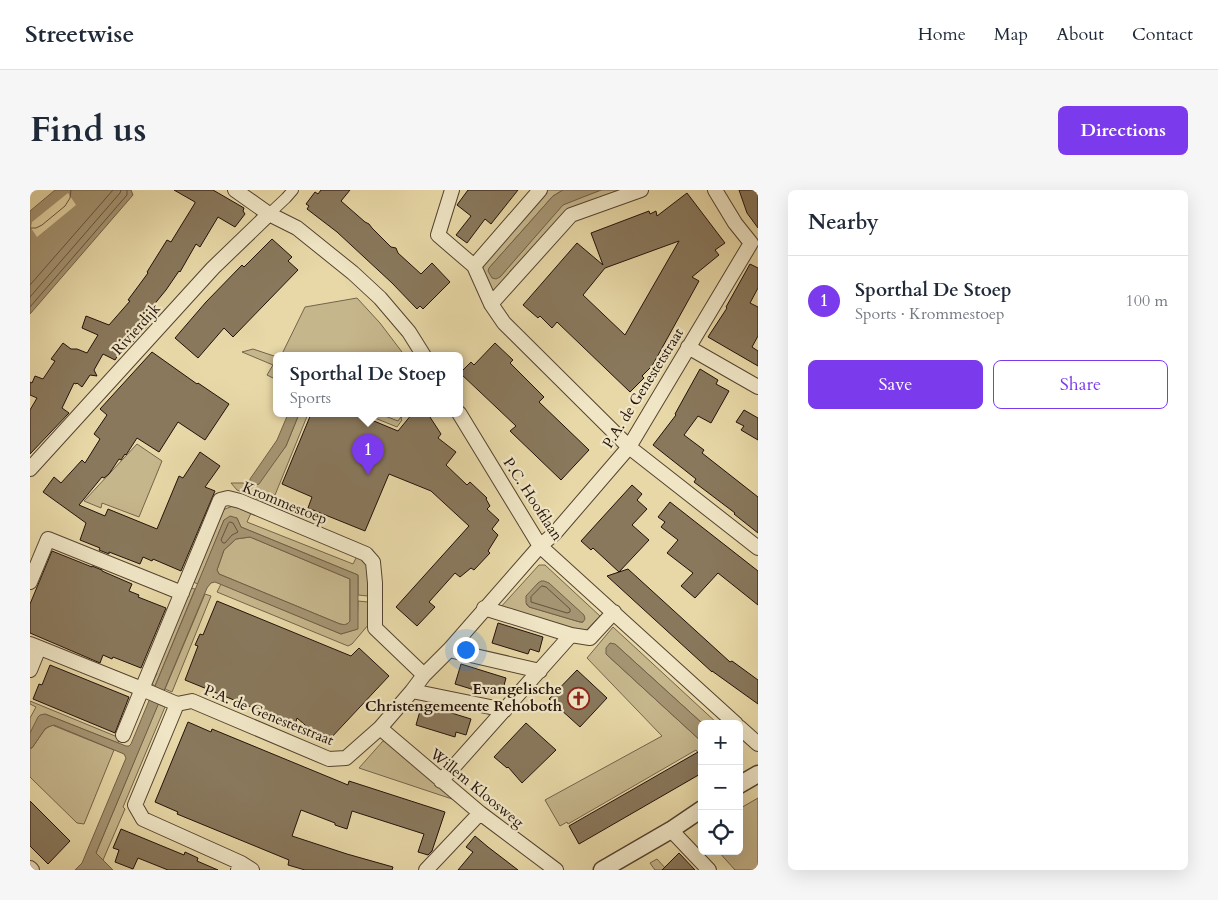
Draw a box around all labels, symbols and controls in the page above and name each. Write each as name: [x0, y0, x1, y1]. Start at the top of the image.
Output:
text: Streetwise: [25, 18, 134, 51]
text: Home: [918, 22, 966, 47]
text: Map: [994, 22, 1028, 47]
text: About: [1056, 22, 1104, 47]
text: Contact: [1132, 22, 1193, 47]
text: Find us: [30, 106, 146, 154]
button: Directions: [1058, 106, 1188, 155]
text: Nearby: [808, 208, 879, 237]
text: Sporthal De Stoep: [855, 277, 1012, 303]
text: 1: [820, 290, 828, 312]
text: 100 m: [1126, 290, 1168, 312]
street label: Rivierdijk: [107, 299, 165, 359]
text: Sports · Krommestoep: [855, 303, 1005, 325]
street label: P.A. de Genestetstraat: [598, 324, 688, 452]
popup: [273, 352, 463, 417]
button: Save: [808, 360, 983, 409]
button: Share: [993, 360, 1168, 409]
text: Sporthal De Stoep: [290, 361, 446, 387]
text: Sports: [290, 387, 331, 409]
pin: 1: [352, 434, 384, 475]
street label: P.C. Hooftlaan: [499, 454, 568, 545]
street label: Krommestoep: [240, 477, 330, 529]
your location: [453, 637, 479, 663]
place label: Evangelische Christengemeente Rehoboth: [365, 679, 563, 716]
street label: P.A. de Genestetstraat: [201, 680, 337, 750]
church icon: Evangelische Christengemeente Rehoboth: [566, 686, 590, 710]
map controls: [698, 720, 743, 855]
button: +: [698, 720, 743, 765]
street label: Willem Kloosweg: [425, 743, 529, 832]
button: −: [698, 765, 743, 810]
button: locate: [698, 810, 743, 855]

